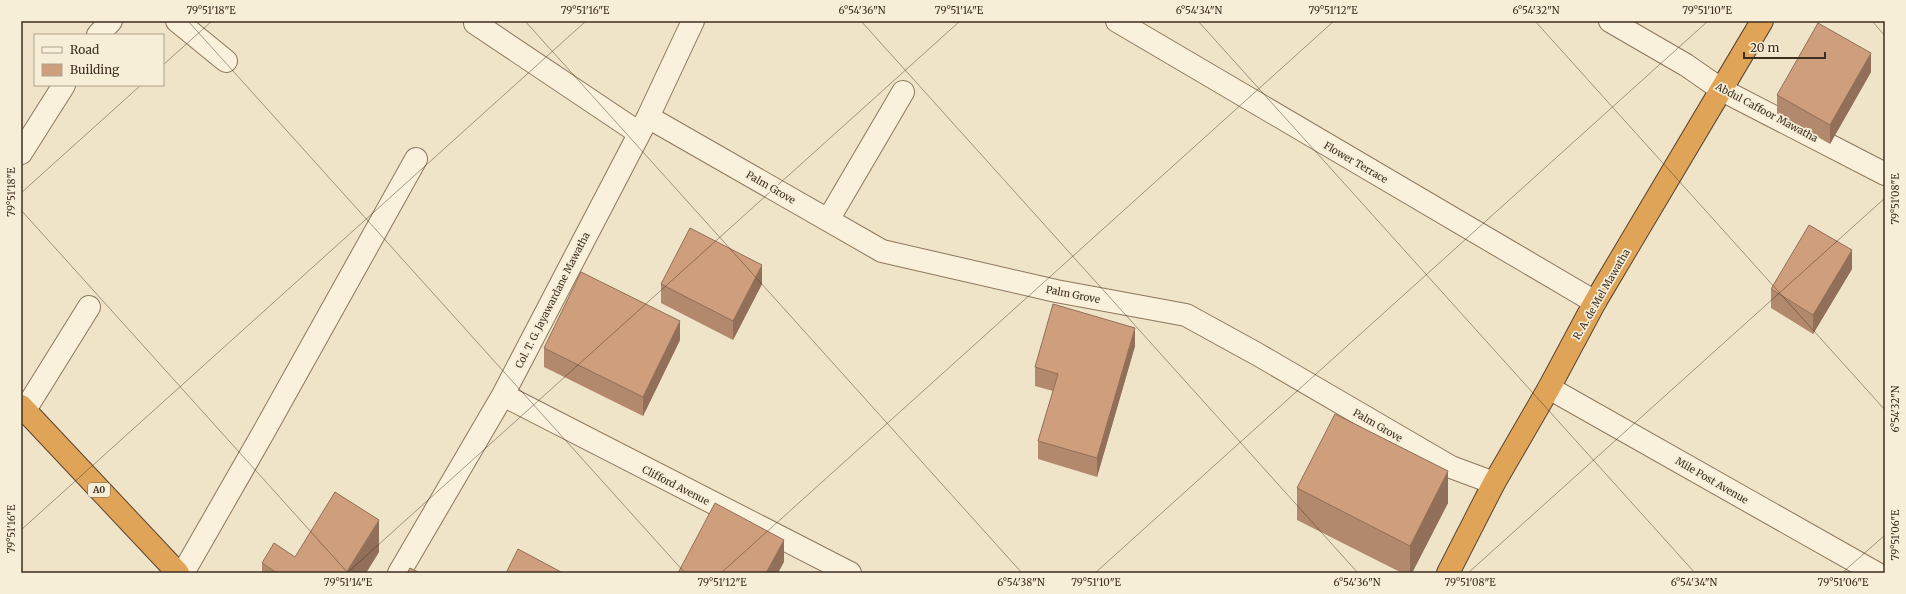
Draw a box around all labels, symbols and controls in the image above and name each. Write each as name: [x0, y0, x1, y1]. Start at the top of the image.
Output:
text: 79°51'18"E: [186, 4, 236, 17]
text: 79°51'16"E: [561, 4, 610, 17]
text: 6°54'36"N: [839, 4, 886, 17]
text: 79°51'14"E: [935, 4, 984, 17]
text: 6°54'34"N: [1176, 4, 1223, 17]
text: 79°51'12"E: [1308, 4, 1358, 17]
text: 6°54'32"N: [1513, 4, 1560, 17]
text: 79°51'10"E: [1682, 4, 1732, 17]
legend: [34, 34, 164, 86]
scale bar: [1744, 34, 1825, 60]
text: 20 m: [1750, 40, 1779, 55]
text: Road: [70, 42, 99, 57]
text: Building: [70, 62, 120, 77]
street label: Abdul Caffoor Mawatha: [1713, 79, 1821, 145]
street label: Flower Terrace: [1321, 139, 1390, 186]
text: 79°51'18"E: [5, 167, 18, 217]
street label: Palm Grove: [744, 168, 798, 207]
text: 79°51'08"E: [1889, 173, 1902, 225]
street label: Col. T. G. Jayawardane Mawatha: [512, 229, 593, 370]
street label: R. A. de Mel Mawatha: [1570, 246, 1633, 342]
street label: Palm Grove: [1045, 283, 1101, 306]
text: 6°54'32"N: [1889, 385, 1902, 432]
street label: Palm Grove: [1351, 406, 1405, 445]
street label: Mile Post Avenue: [1673, 454, 1751, 507]
street label: Clifford Avenue: [640, 463, 712, 508]
road number: A0: [88, 483, 110, 497]
text: 79°51'16"E: [5, 504, 18, 553]
text: 79°51'06"E: [1889, 509, 1902, 560]
text: 79°51'14"E: [324, 576, 373, 589]
text: 79°51'12"E: [697, 576, 747, 589]
text: 6°54'38"N: [997, 576, 1045, 589]
text: 79°51'10"E: [1071, 576, 1121, 589]
text: 6°54'36"N: [1334, 576, 1381, 589]
text: 79°51'08"E: [1444, 576, 1496, 589]
text: 6°54'34"N: [1671, 576, 1718, 589]
text: 79°51'06"E: [1818, 576, 1869, 589]

